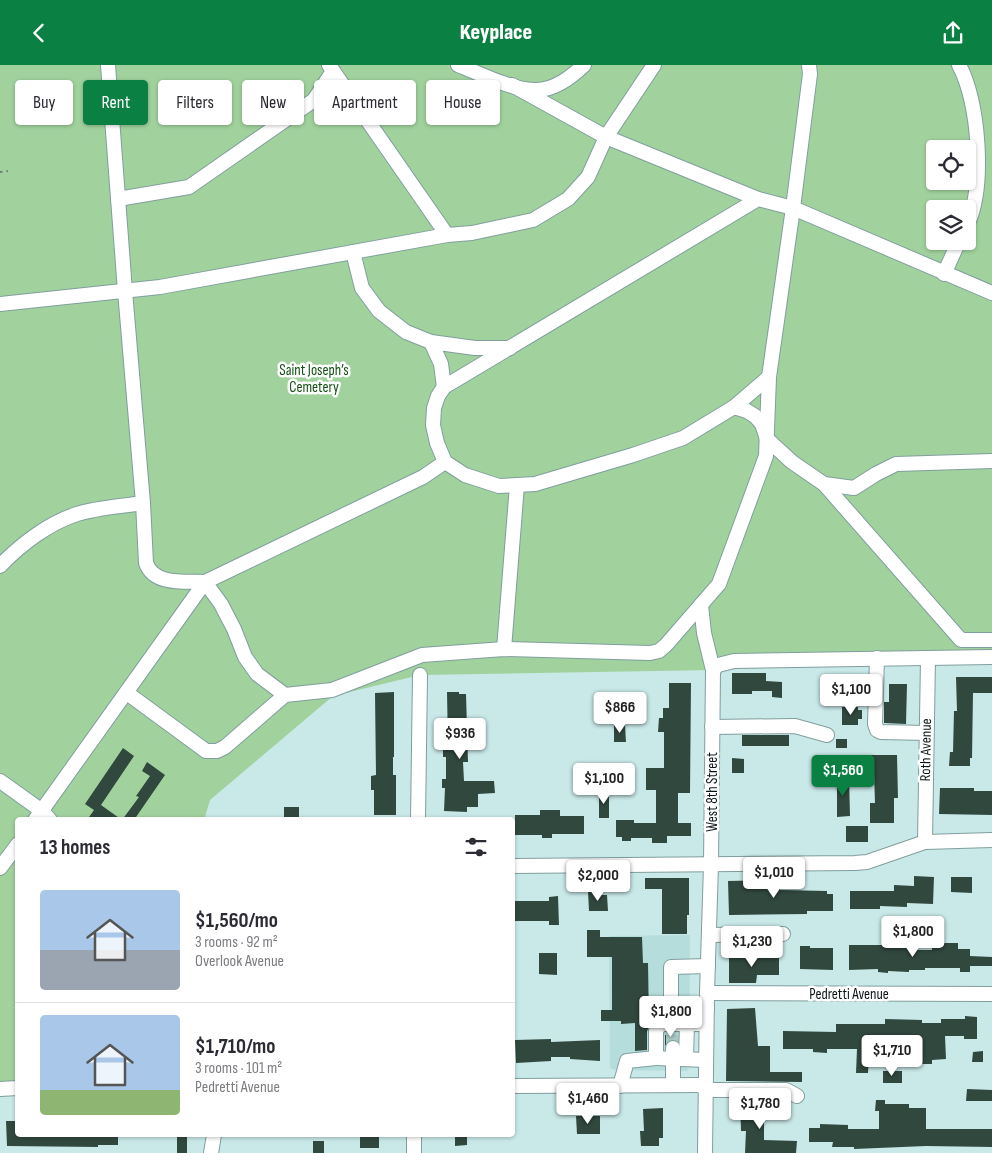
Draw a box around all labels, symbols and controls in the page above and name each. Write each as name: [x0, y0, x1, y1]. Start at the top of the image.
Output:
icon: back: [25, 19, 53, 47]
text: Keyplace: [460, 19, 532, 46]
icon: share: [939, 19, 967, 47]
chip: Buy: [15, 80, 73, 125]
chip: Rent: [83, 80, 148, 125]
chip: Filters: [158, 80, 232, 125]
chip: New: [242, 80, 304, 125]
chip: Apartment: [314, 80, 416, 125]
chip: House: [426, 80, 500, 125]
map controls: [926, 140, 976, 250]
button: locate: [926, 140, 976, 190]
button: layers: [926, 200, 976, 250]
park label: Saint Joseph’s Cemetery: [279, 361, 349, 397]
pin: $1,100: [810, 673, 892, 716]
text: $1,100: [831, 680, 871, 699]
pin: $866: [590, 691, 650, 734]
text: $866: [605, 698, 635, 717]
pin: $936: [430, 717, 490, 760]
street label: Roth Avenue: [916, 718, 936, 782]
text: $936: [445, 724, 475, 743]
street label: West 8th Street: [703, 752, 722, 832]
pin: $1,560: [802, 755, 884, 797]
text: $1,560: [823, 761, 863, 780]
pin: $1,100: [563, 763, 645, 805]
text: $1,100: [584, 769, 624, 788]
icon: filters: [462, 833, 490, 861]
text: 13 homes: [40, 835, 110, 860]
pin: $1,010: [733, 857, 815, 899]
pin: $2,000: [557, 859, 639, 902]
text: $1,010: [754, 863, 794, 882]
text: $2,000: [577, 866, 619, 885]
text: $1,560/mo: [195, 908, 278, 933]
icon: home: [80, 910, 140, 970]
pin: $1,800: [872, 915, 954, 958]
text: $1,800: [892, 922, 934, 941]
pin: $1,230: [711, 925, 793, 968]
text: $1,230: [732, 932, 772, 951]
text: 3 rooms · 92 m²: [195, 933, 278, 952]
text: Overlook Avenue: [195, 952, 284, 971]
street label: Pedretti Avenue: [809, 985, 889, 1004]
pin: $1,800: [630, 995, 712, 1038]
text: $1,800: [650, 1002, 692, 1021]
text: $1,710/mo: [195, 1034, 275, 1059]
icon: home: [80, 1035, 140, 1095]
pin: $1,710: [851, 1035, 933, 1077]
text: $1,710: [873, 1041, 911, 1060]
text: 3 rooms · 101 m²: [195, 1059, 282, 1078]
text: Pedretti Avenue: [195, 1078, 280, 1097]
pin: $1,460: [547, 1083, 629, 1125]
pin: $1,780: [719, 1087, 801, 1130]
text: $1,460: [567, 1089, 609, 1108]
text: $1,780: [740, 1094, 780, 1113]

